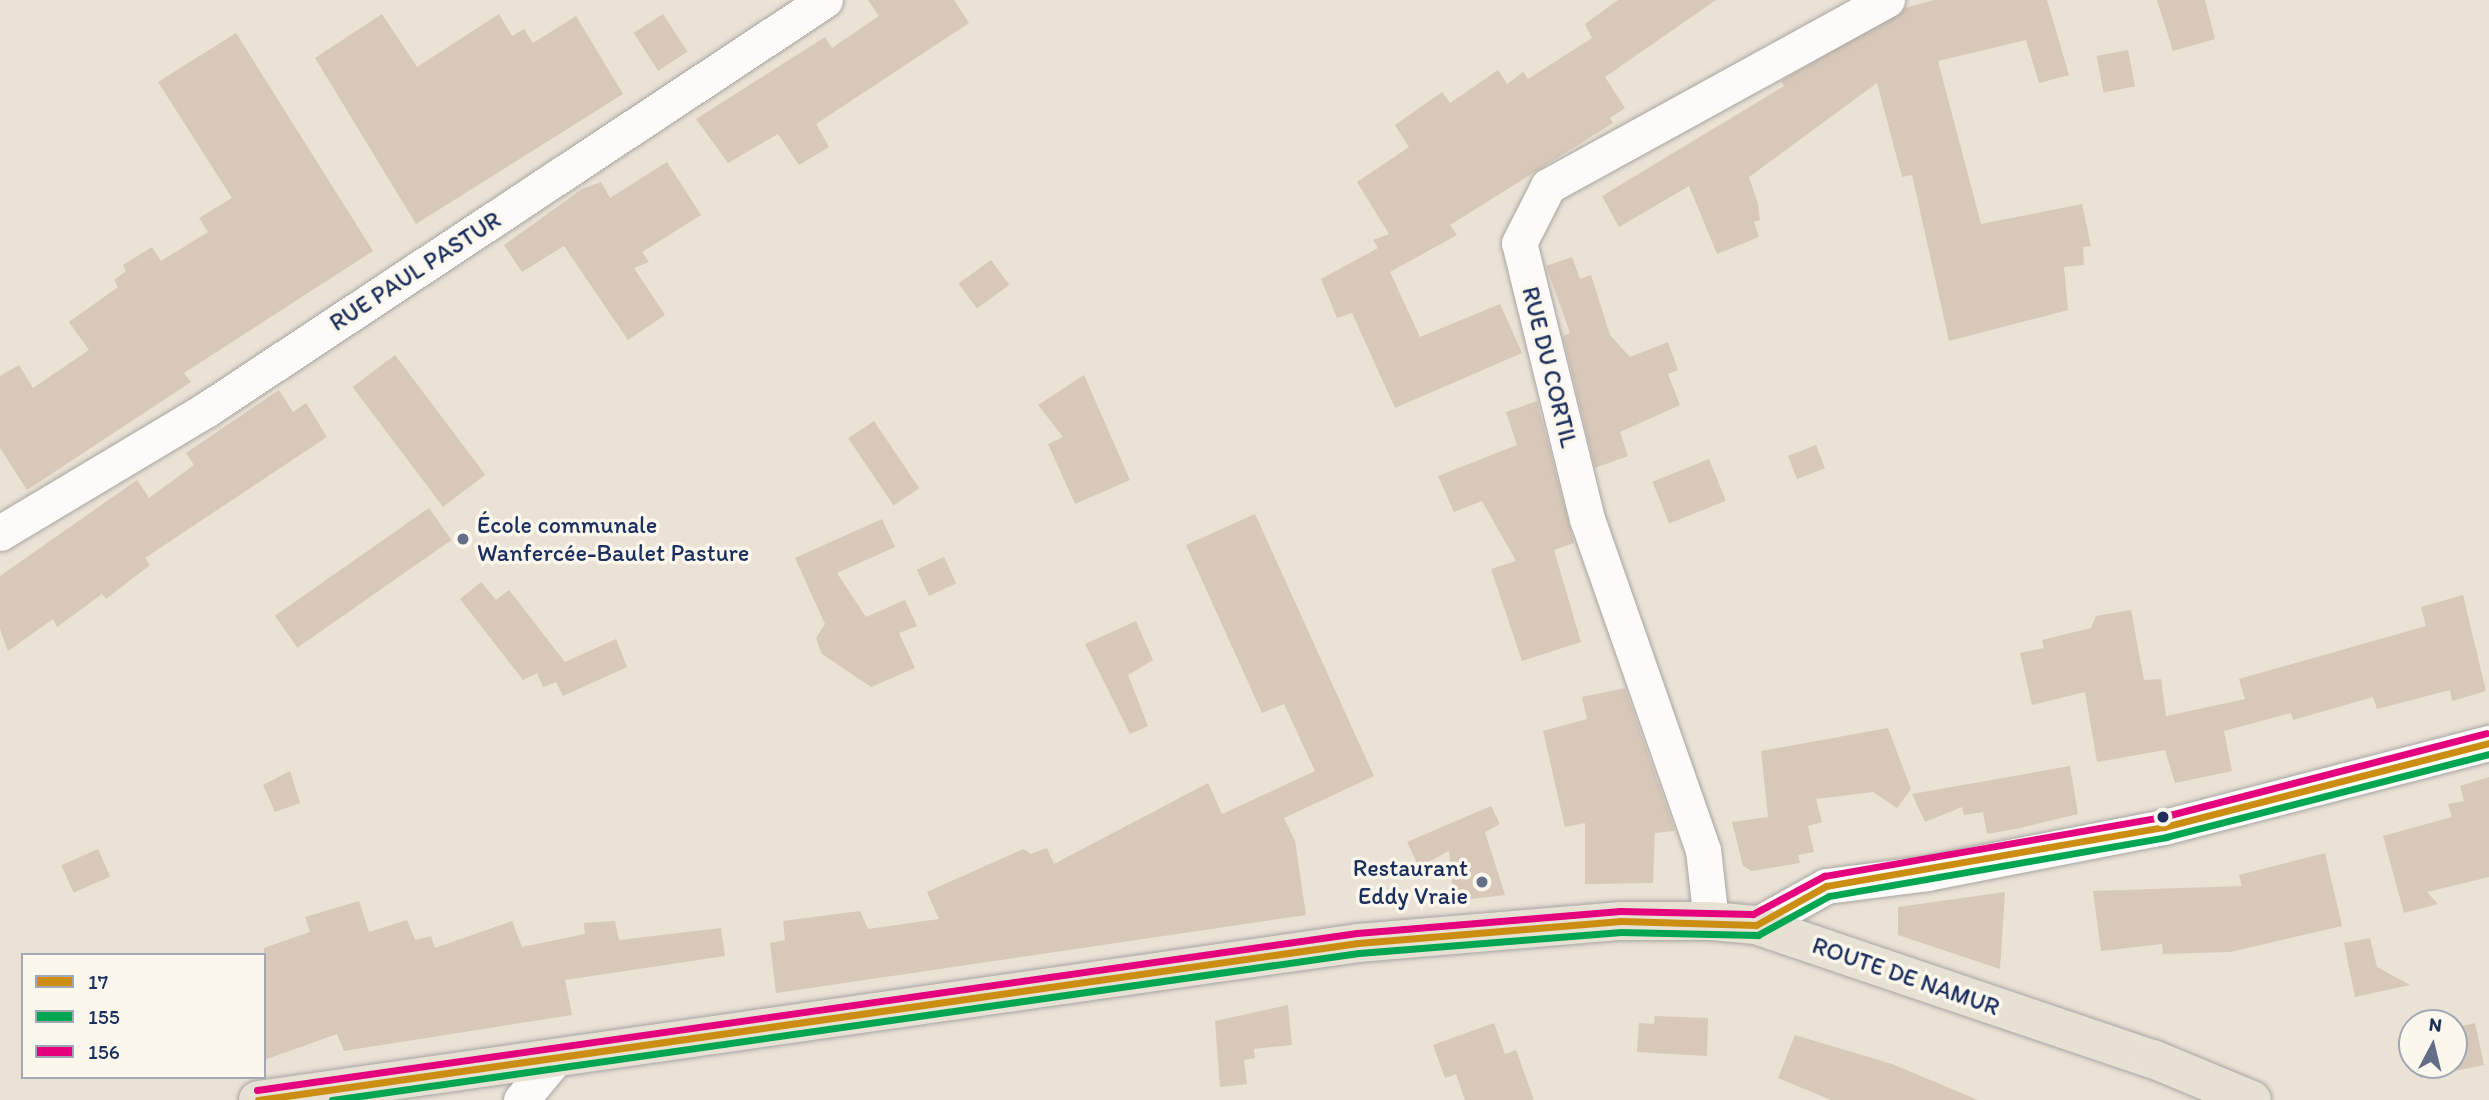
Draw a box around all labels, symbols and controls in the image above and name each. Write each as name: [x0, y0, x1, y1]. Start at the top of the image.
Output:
street label: RUE PAUL PASTUR: [325, 205, 505, 337]
street label: RUE DU CORTIL: [1516, 283, 1584, 451]
place label: École communale Wanfercée-Baulet Pasture: [477, 511, 750, 567]
marker: École communale Wanfercée-Baulet Pasture: [455, 531, 471, 547]
unlabelled marker: [2156, 810, 2170, 824]
place label: Restaurant Eddy Vraie: [1353, 854, 1468, 910]
marker: Restaurant Eddy Vraie: [1474, 874, 1490, 890]
street label: ROUTE DE NAMUR: [1809, 930, 2003, 1022]
legend: [21, 953, 266, 1079]
text: 17: [88, 969, 108, 994]
text: 155: [88, 1004, 120, 1029]
north arrow: [2398, 1009, 2468, 1079]
text: N: [2428, 1012, 2443, 1037]
text: 156: [88, 1039, 120, 1064]

